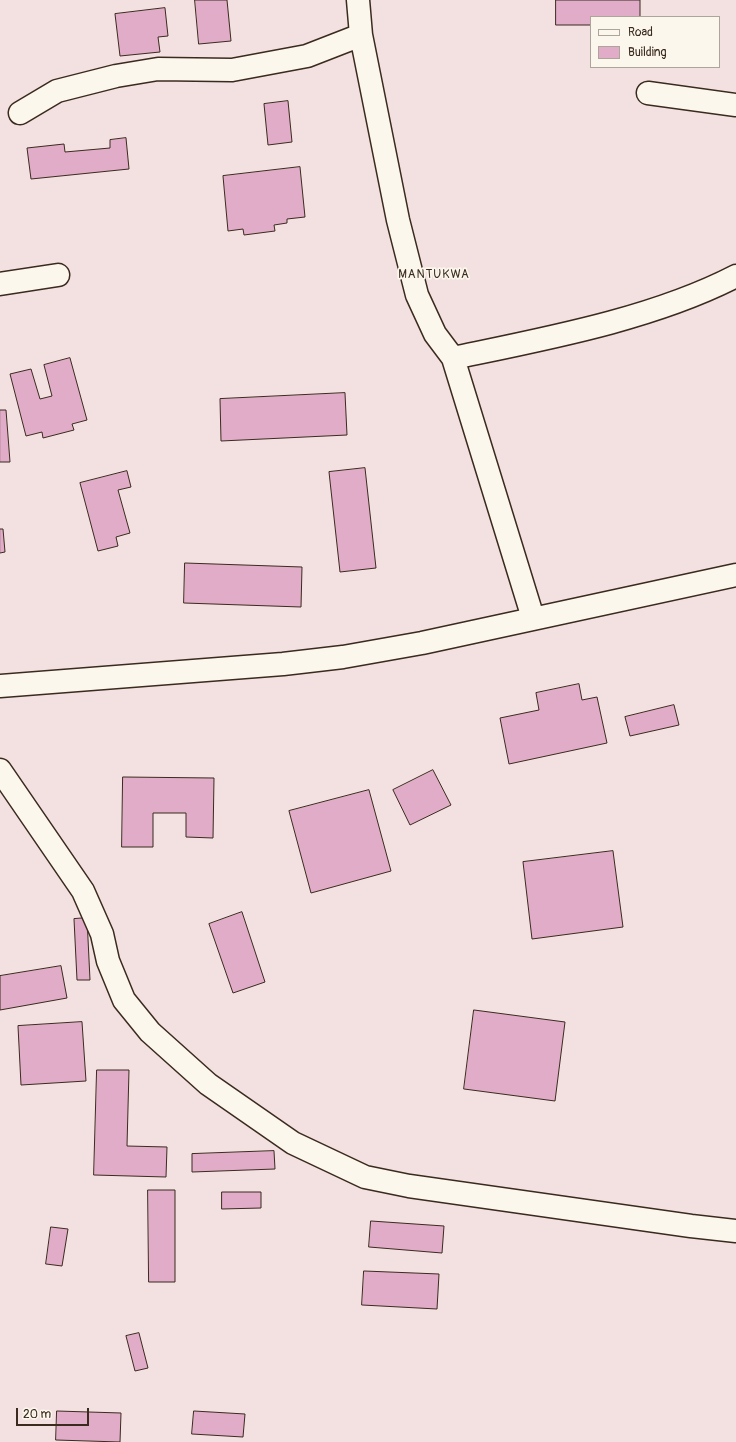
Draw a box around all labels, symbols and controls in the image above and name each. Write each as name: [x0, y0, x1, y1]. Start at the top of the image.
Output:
legend: [590, 16, 720, 68]
text: Road: [628, 25, 653, 40]
text: Building: [628, 45, 667, 60]
district label: MANTUKWA: [398, 268, 470, 282]
scale bar: [18, 1400, 91, 1426]
text: 20 m: [23, 1407, 51, 1422]

